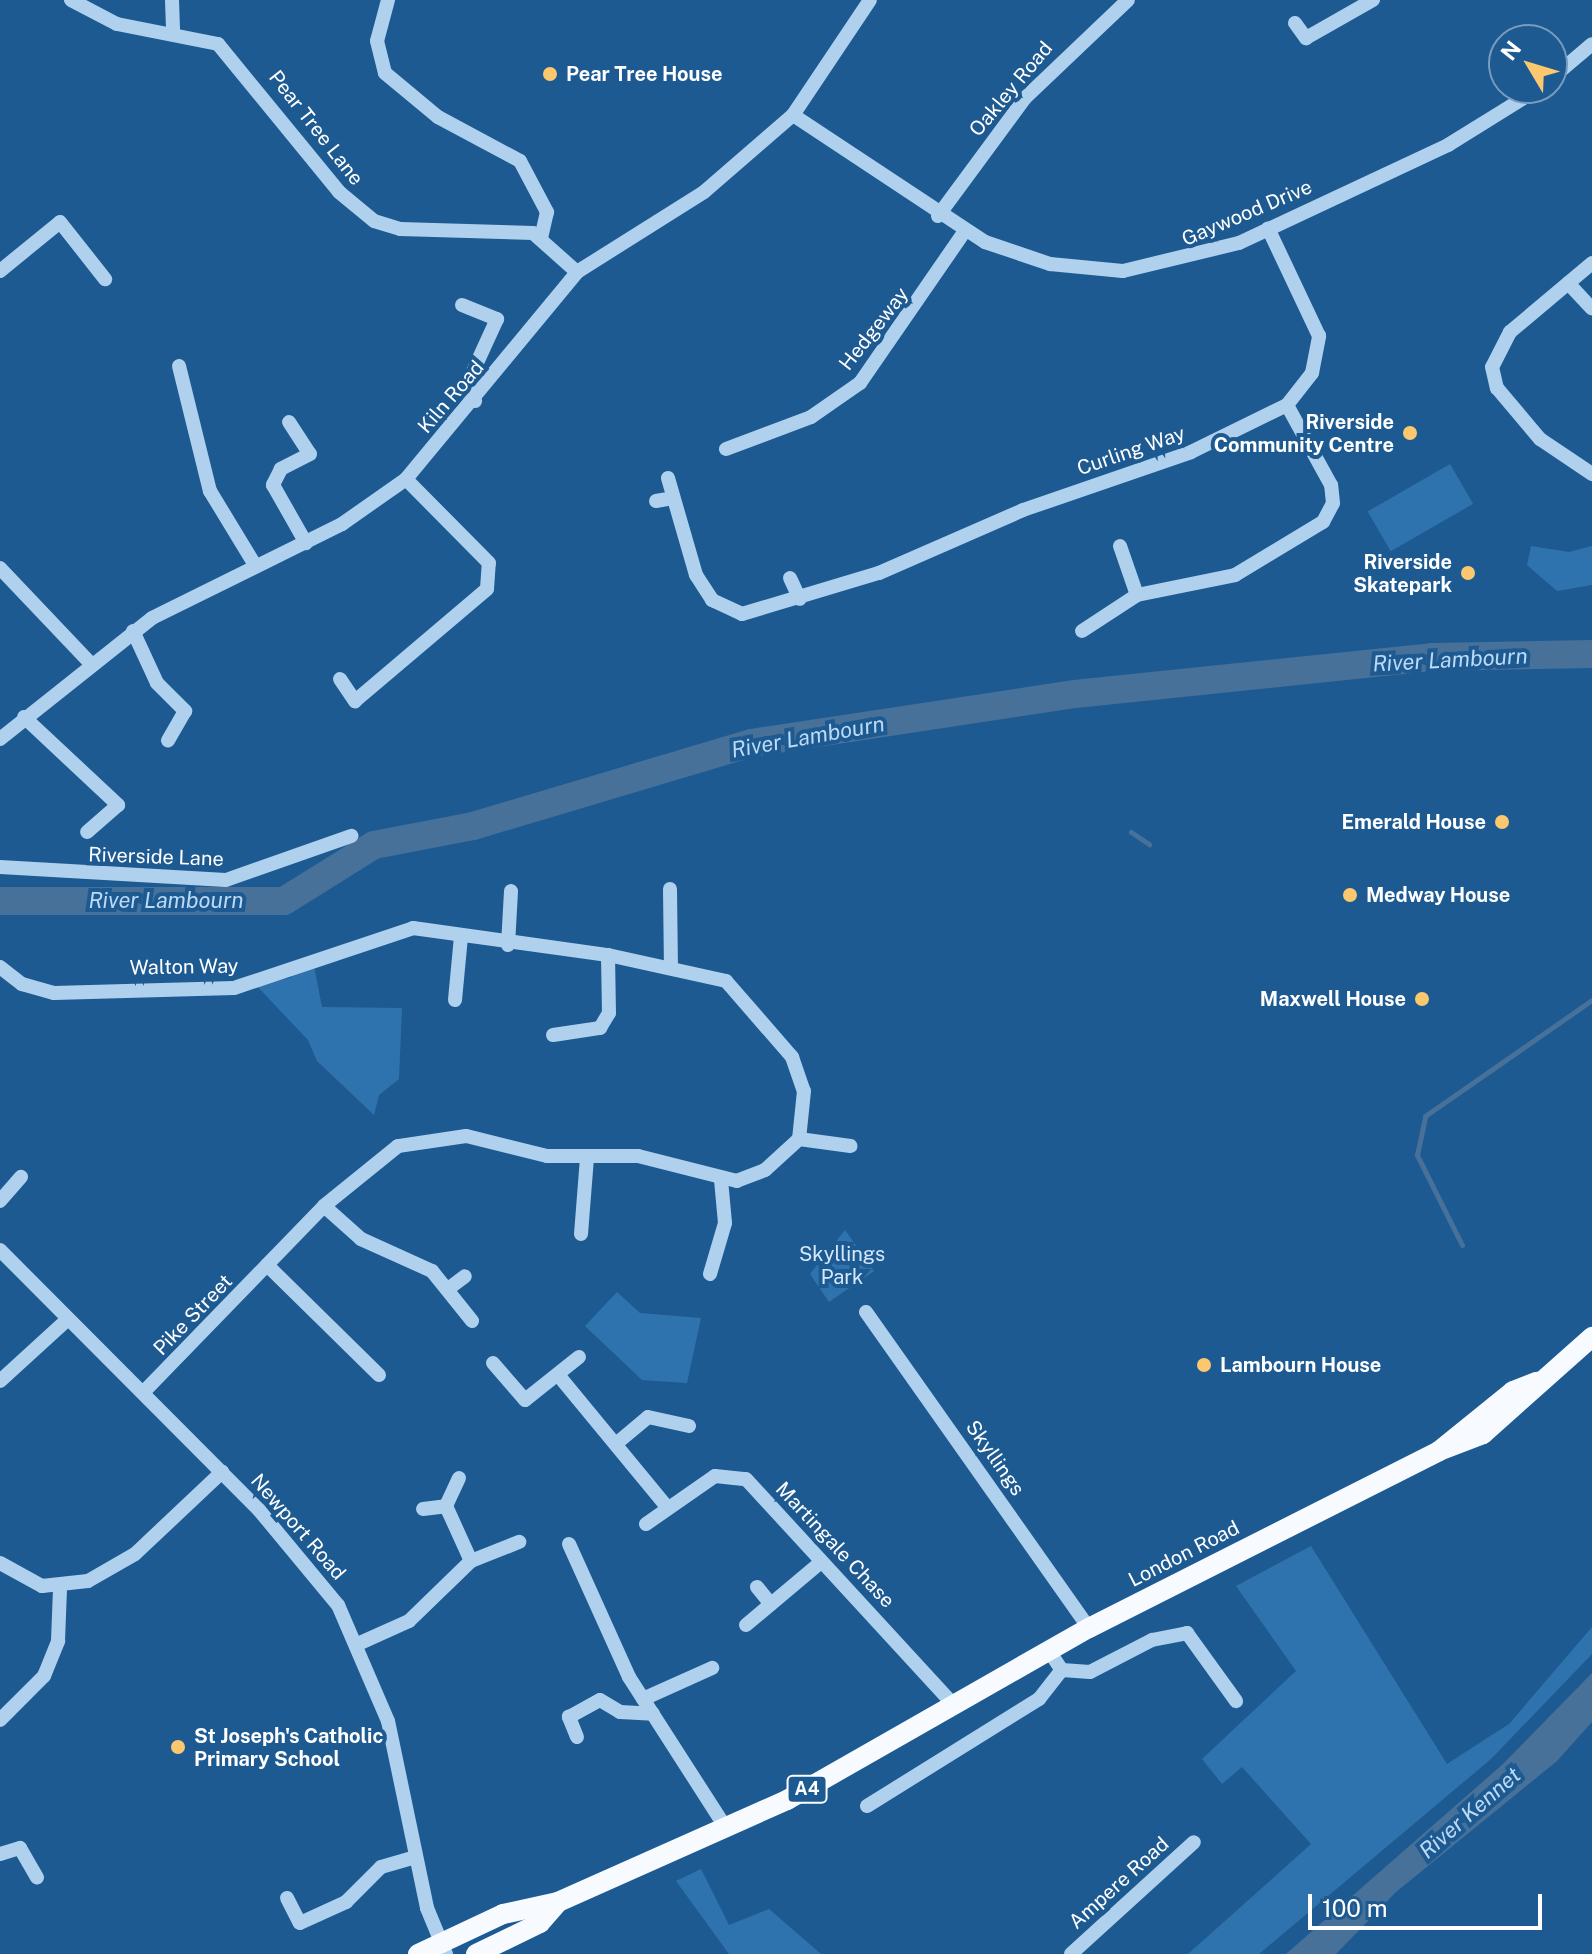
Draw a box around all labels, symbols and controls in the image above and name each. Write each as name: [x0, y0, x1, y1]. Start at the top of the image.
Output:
north arrow: [1488, 24, 1568, 104]
text: N: [1495, 36, 1526, 65]
street label: Oakley Road: [964, 37, 1058, 141]
place label: Pear Tree House: [566, 62, 723, 86]
marker: Pear Tree House: [541, 65, 559, 83]
street label: Pear Tree Lane: [264, 66, 368, 190]
street label: Gaywood Drive: [1178, 175, 1316, 251]
street label: Hedgeway: [834, 283, 914, 375]
street label: Kiln Road: [413, 356, 489, 438]
place label: Riverside Community Centre: [1214, 410, 1394, 457]
street label: Curling Way: [1074, 421, 1188, 481]
marker: Riverside Community Centre: [1401, 424, 1419, 442]
place label: Riverside Skatepark: [1353, 550, 1452, 597]
marker: Riverside Skatepark: [1459, 564, 1477, 582]
water label: River Lambourn: [1372, 643, 1528, 677]
water label: River Lambourn: [729, 711, 887, 763]
place label: Emerald House: [1341, 810, 1486, 834]
marker: Emerald House: [1493, 813, 1511, 831]
street label: Riverside Lane: [88, 843, 224, 871]
place label: Medway House: [1366, 883, 1510, 907]
marker: Medway House: [1341, 886, 1359, 904]
water label: River Lambourn: [88, 888, 244, 914]
street label: Walton Way: [129, 954, 239, 980]
place label: Maxwell House: [1260, 987, 1406, 1011]
marker: Maxwell House: [1413, 990, 1431, 1008]
park label: Skyllings Park: [799, 1242, 885, 1289]
street label: Pike Street: [149, 1270, 237, 1360]
place label: Lambourn House: [1220, 1353, 1381, 1377]
marker: Lambourn House: [1195, 1356, 1213, 1374]
street label: Skyllings: [960, 1416, 1030, 1500]
street label: Newport Road: [245, 1469, 351, 1585]
street label: Martingale Chase: [771, 1477, 899, 1613]
street label: London Road: [1125, 1516, 1243, 1592]
place label: St Joseph's Catholic Primary School: [194, 1724, 383, 1771]
marker: St Joseph's Catholic Primary School: [169, 1738, 187, 1756]
water label: River Kennet: [1414, 1762, 1526, 1864]
road number: A4: [785, 1775, 829, 1803]
street label: Ampere Road: [1064, 1832, 1174, 1934]
scale bar: [1312, 1878, 1546, 1928]
text: 100 m: [1322, 1894, 1388, 1922]

